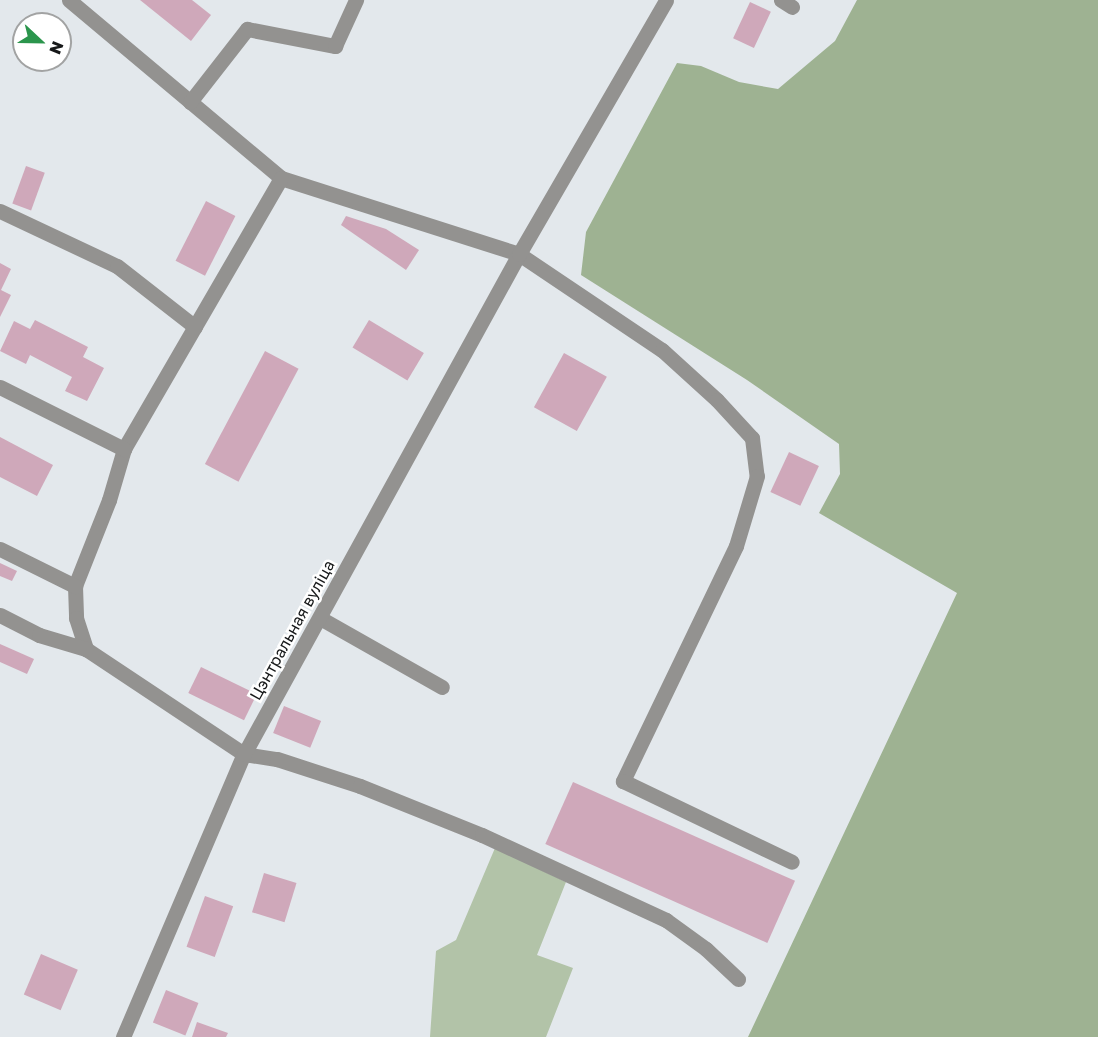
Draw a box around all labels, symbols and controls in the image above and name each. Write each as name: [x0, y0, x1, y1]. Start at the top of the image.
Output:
north arrow: [12, 12, 72, 72]
text: N: [45, 39, 68, 57]
street label: Цэнтральная вуліца: [246, 557, 338, 703]

